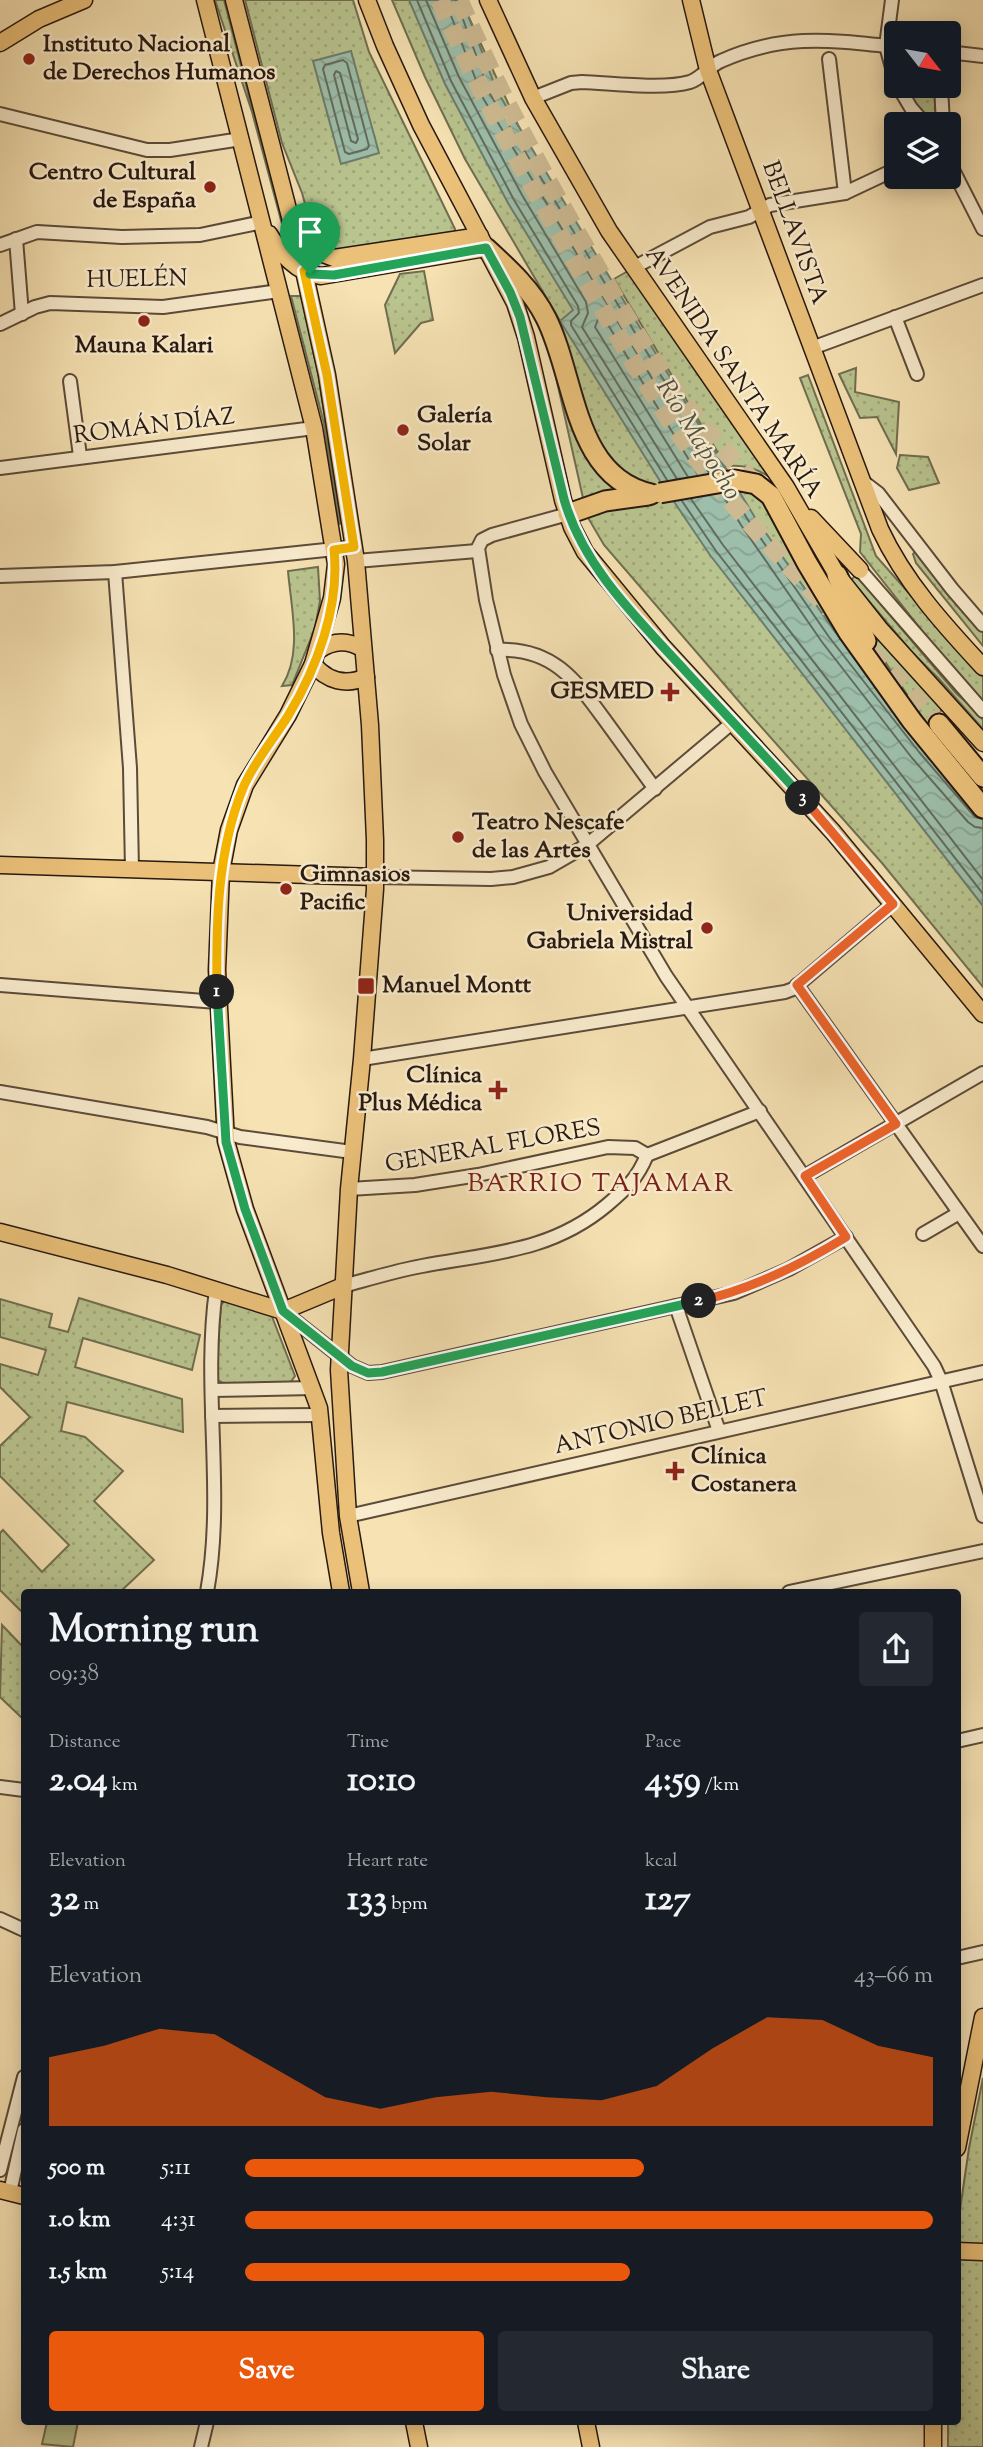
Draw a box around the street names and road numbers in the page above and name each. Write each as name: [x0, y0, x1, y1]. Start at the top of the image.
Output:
street label: BELLAVISTA: [752, 156, 836, 310]
street label: AVENIDA SANTA MARÍA: [636, 240, 830, 506]
street label: HUELÉN: [86, 262, 188, 298]
street label: ROMÁN DÍAZ: [71, 400, 237, 454]
street label: GENERAL FLORES: [383, 1111, 603, 1183]
street label: ANTONIO BELLET: [551, 1382, 771, 1464]

